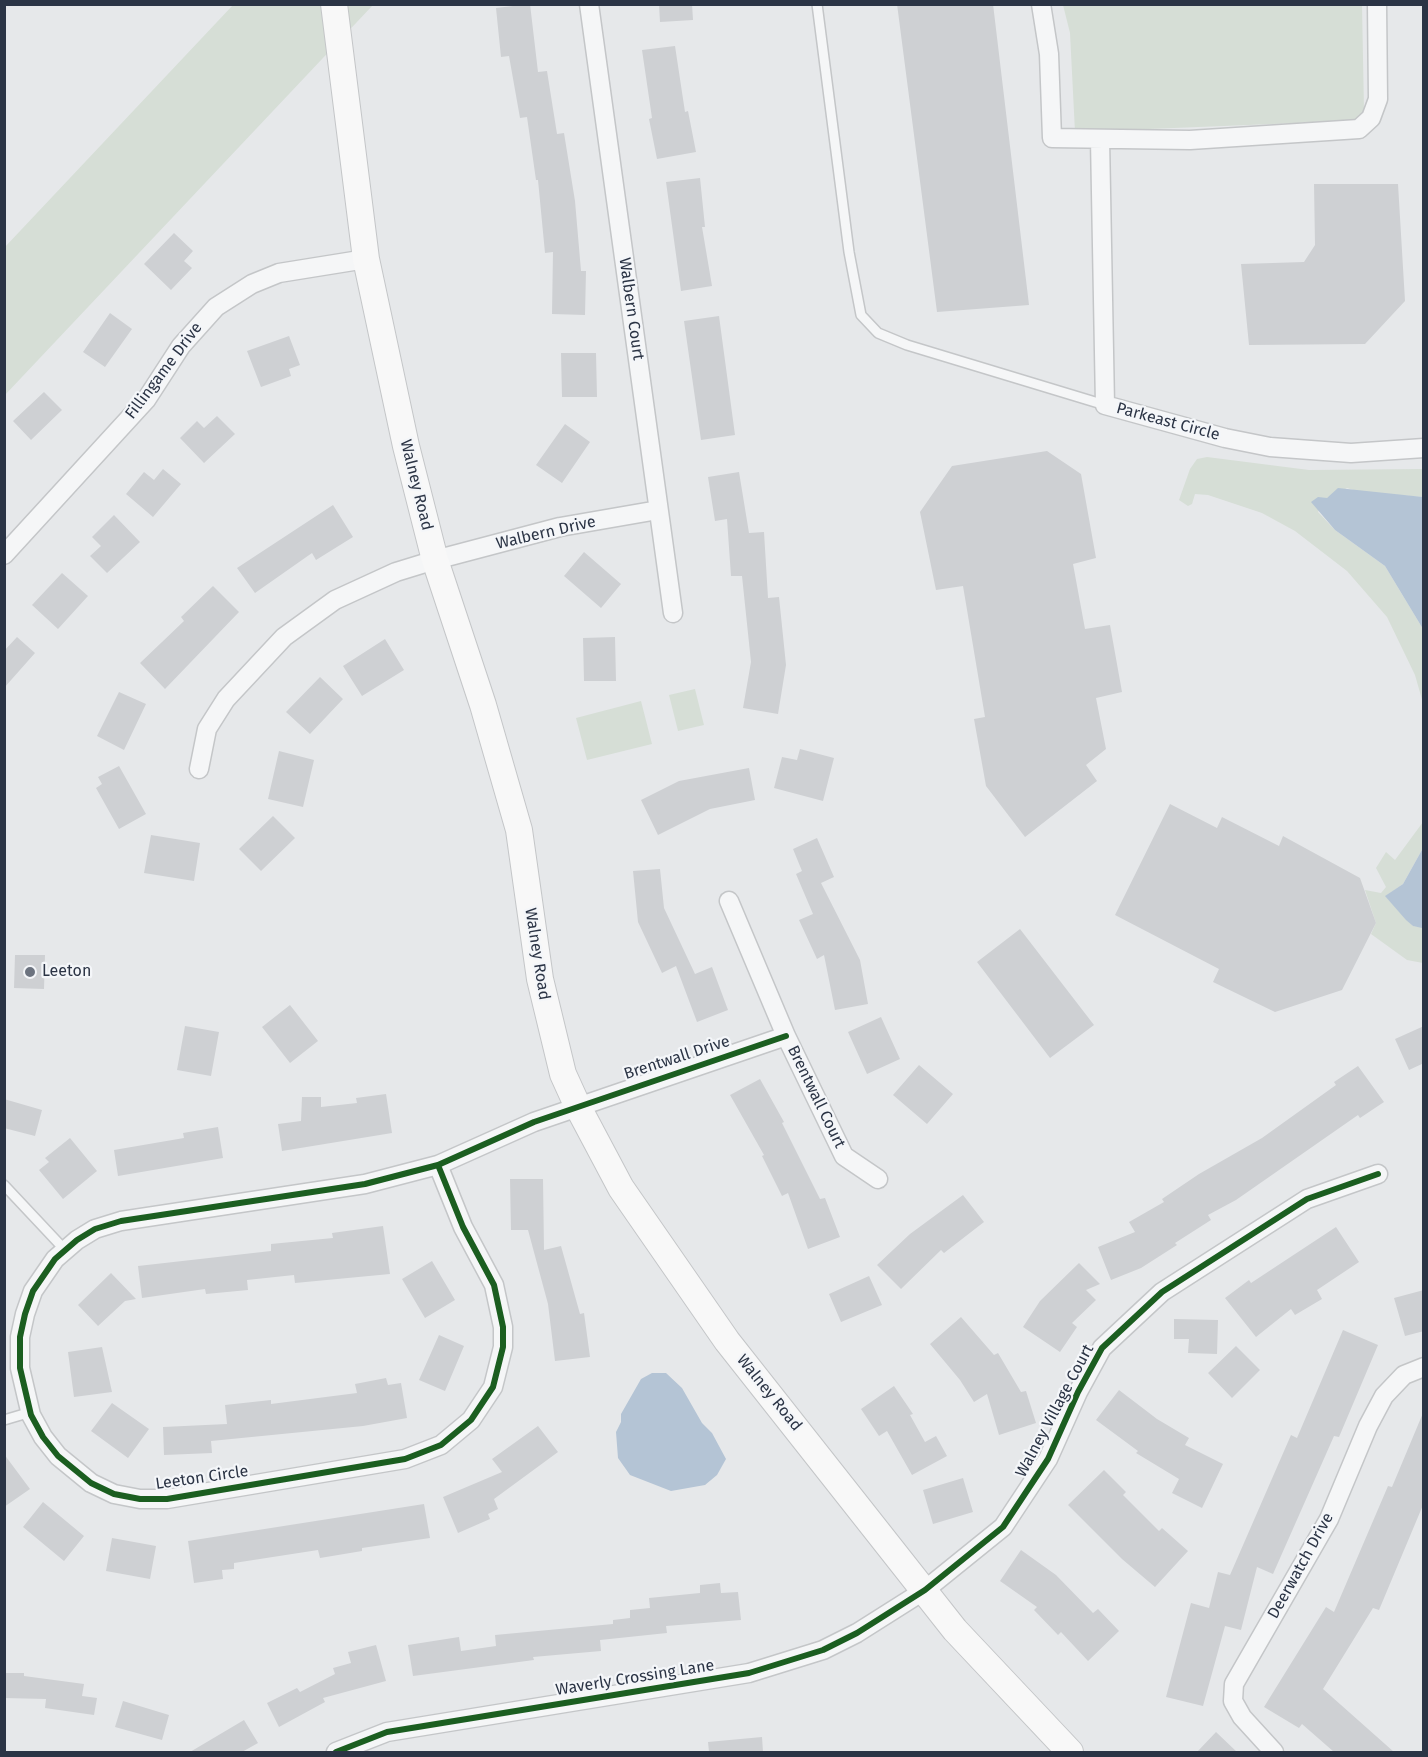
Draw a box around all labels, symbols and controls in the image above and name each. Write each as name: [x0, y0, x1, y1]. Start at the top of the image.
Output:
street label: Walbern Court: [614, 257, 648, 361]
street label: Fillingame Drive: [121, 319, 207, 423]
street label: Parkeast Circle: [1114, 399, 1222, 445]
street label: Walney Road: [395, 438, 437, 532]
street label: Walbern Drive: [494, 512, 598, 554]
street label: Walney Road: [520, 907, 554, 1001]
place label: Leeton: [42, 962, 91, 982]
marker: Leeton: [23, 965, 37, 979]
street label: Brentwall Drive: [622, 1032, 732, 1084]
street label: Brentwall Court: [783, 1042, 849, 1152]
street label: Walney Village Court: [1012, 1341, 1098, 1481]
street label: Walney Road: [732, 1351, 806, 1435]
street label: Leeton Circle: [154, 1462, 250, 1494]
street label: Deerwatch Drive: [1264, 1510, 1338, 1622]
street label: Waverly Crossing Lane: [554, 1656, 716, 1700]

